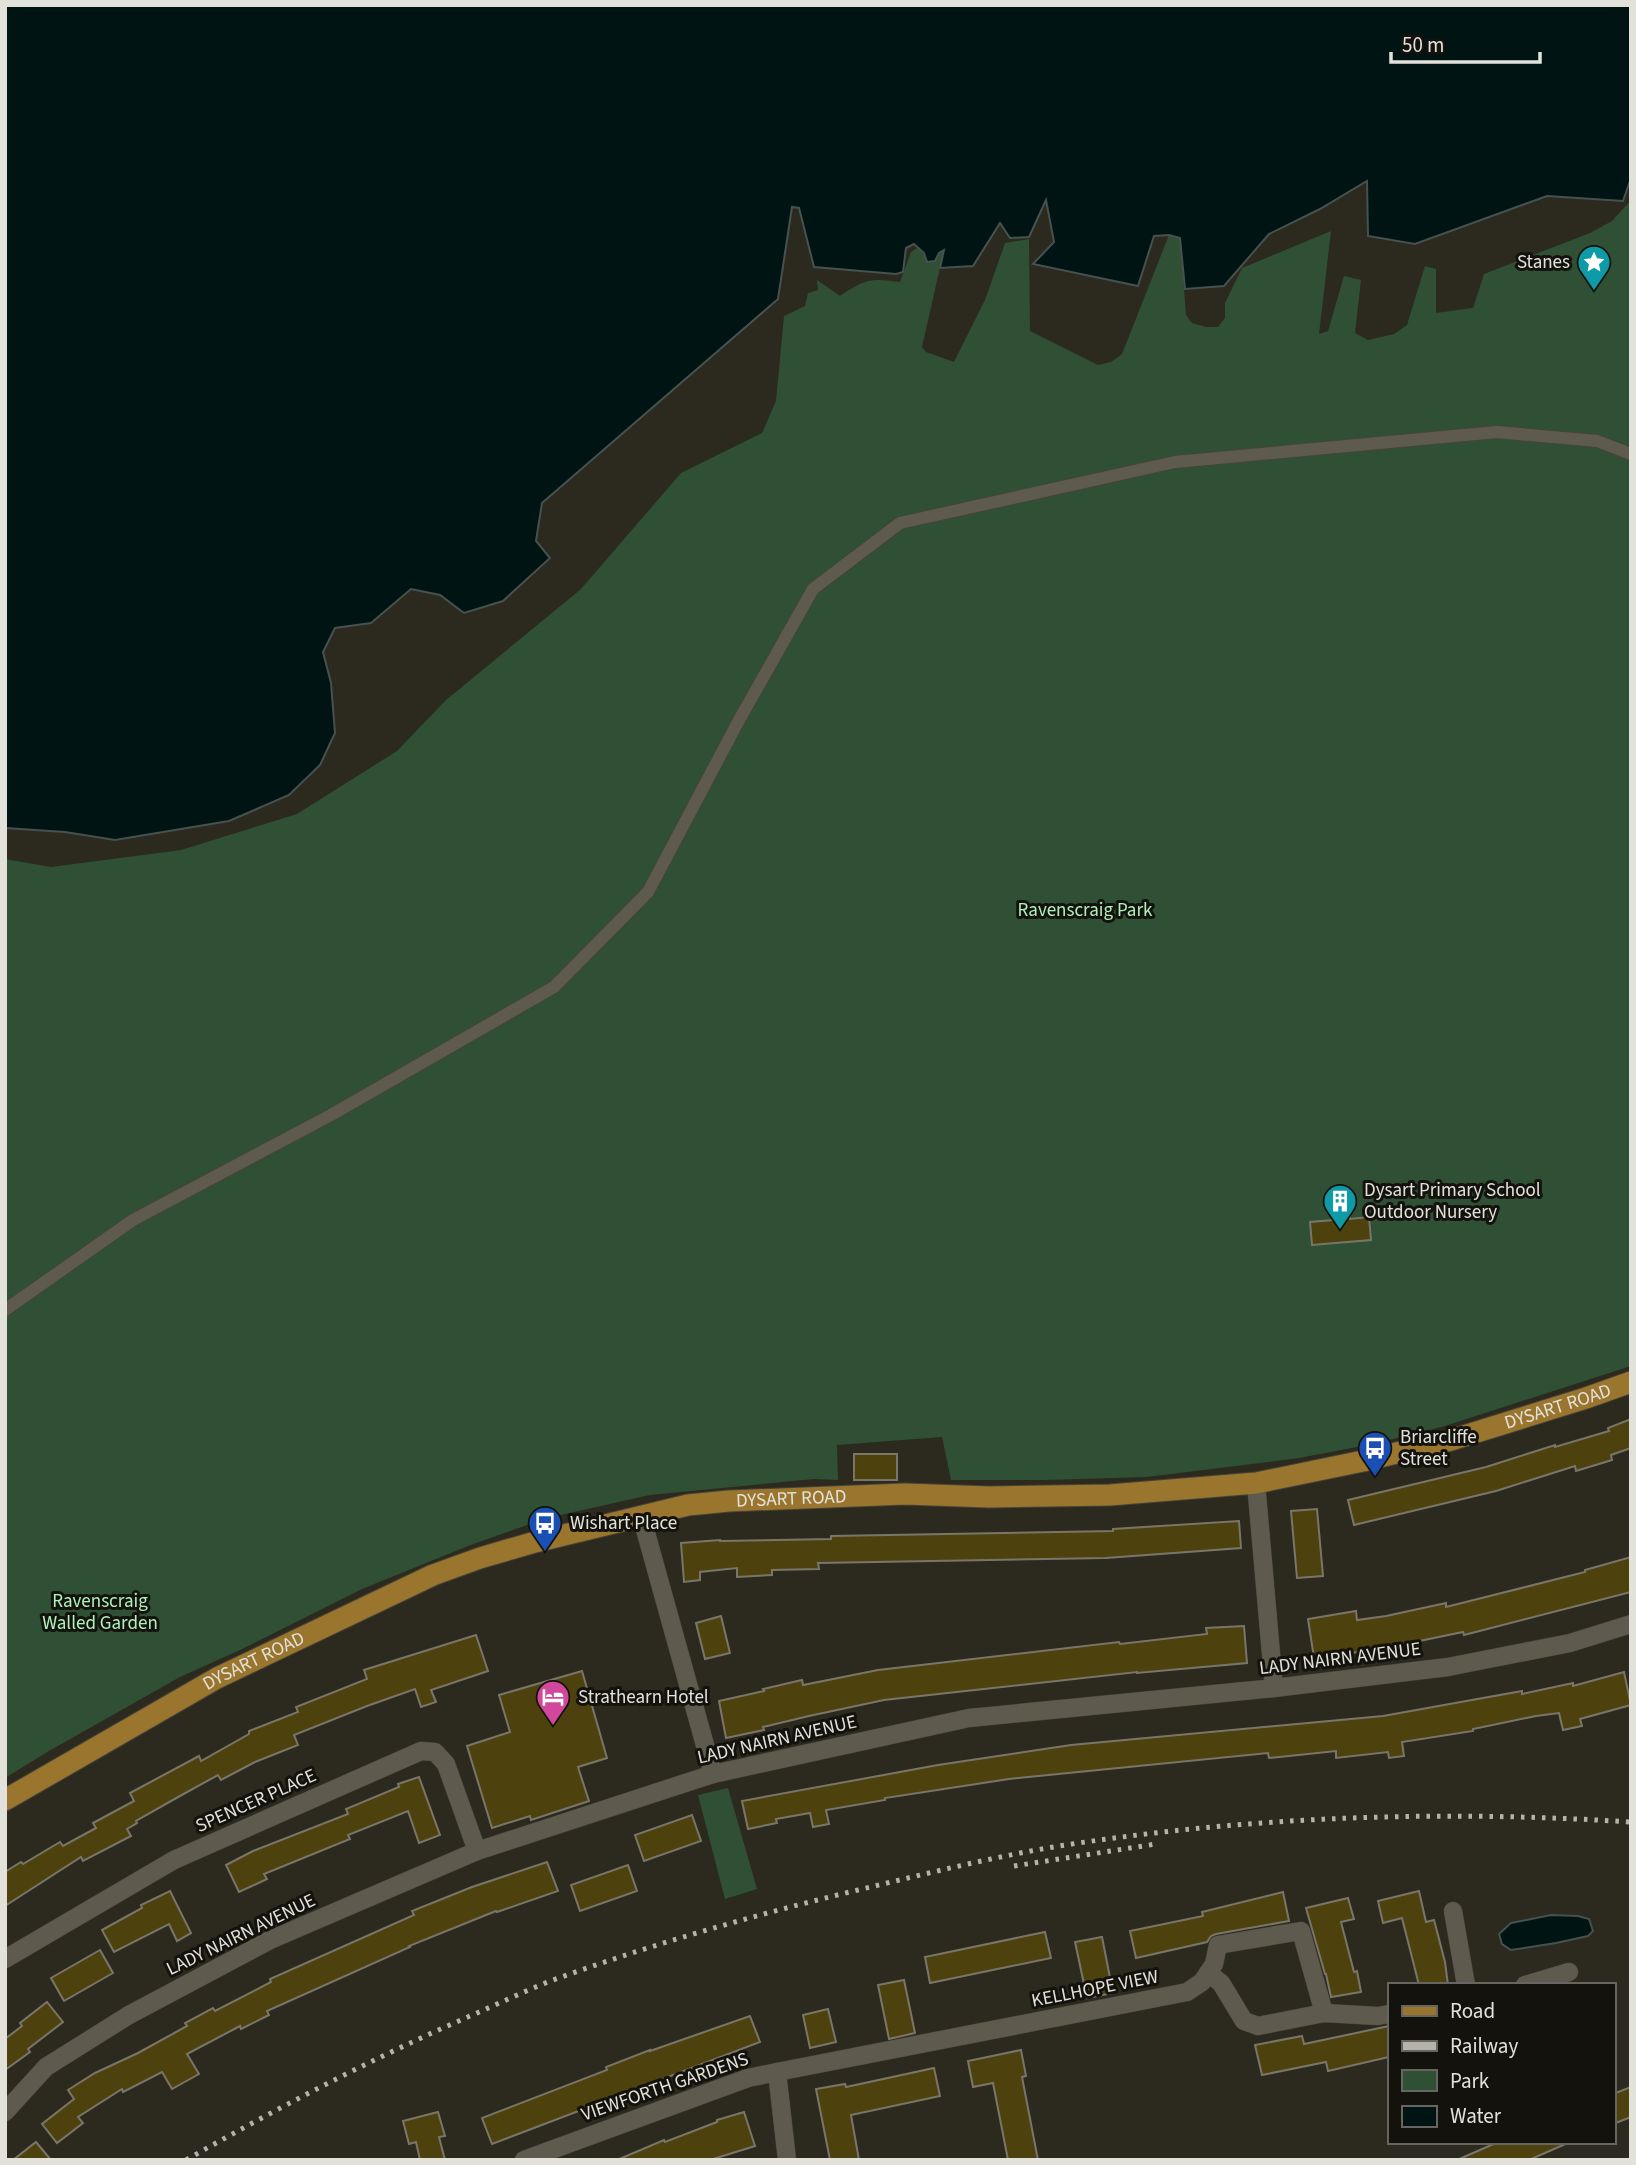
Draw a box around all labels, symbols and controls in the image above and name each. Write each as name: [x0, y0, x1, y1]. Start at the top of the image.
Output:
scale bar: [1391, 21, 1540, 65]
text: 50 m: [1402, 30, 1444, 60]
place icon: Stanes: [1575, 243, 1613, 292]
place label: Stanes: [1517, 249, 1570, 276]
park label: Ravenscraig Park: [1018, 897, 1153, 924]
place label: Dysart Primary School Outdoor Nursery: [1364, 1177, 1541, 1226]
building icon: Dysart Primary School Outdoor Nursery: [1321, 1182, 1359, 1231]
street label: DYSART ROAD: [1501, 1377, 1615, 1436]
place label: Briarcliffe Street: [1400, 1424, 1477, 1473]
bus stop icon: Briarcliffe Street: [1356, 1429, 1394, 1478]
street label: DYSART ROAD: [736, 1483, 847, 1514]
bus stop icon: Wishart Place: [526, 1504, 564, 1553]
place label: Wishart Place: [570, 1510, 677, 1537]
park label: Ravenscraig Walled Garden: [42, 1588, 158, 1637]
street label: DYSART ROAD: [197, 1625, 309, 1697]
street label: LADY NAIRN AVENUE: [1258, 1636, 1422, 1682]
hotel icon: Strathearn Hotel: [534, 1678, 572, 1727]
place label: Strathearn Hotel: [578, 1684, 709, 1711]
street label: LADY NAIRN AVENUE: [695, 1709, 859, 1771]
street label: SPENCER PLACE: [191, 1762, 321, 1840]
street label: LADY NAIRN AVENUE: [162, 1887, 320, 1983]
street label: KELLHOPE VIEW: [1029, 1963, 1161, 2015]
legend: [1388, 1983, 1615, 2144]
text: Road: [1450, 1996, 1495, 2026]
text: Railway: [1450, 2031, 1518, 2061]
street label: VIEWFORTH GARDENS: [578, 2046, 752, 2128]
text: Park: [1450, 2066, 1490, 2096]
text: Water: [1450, 2101, 1502, 2131]

